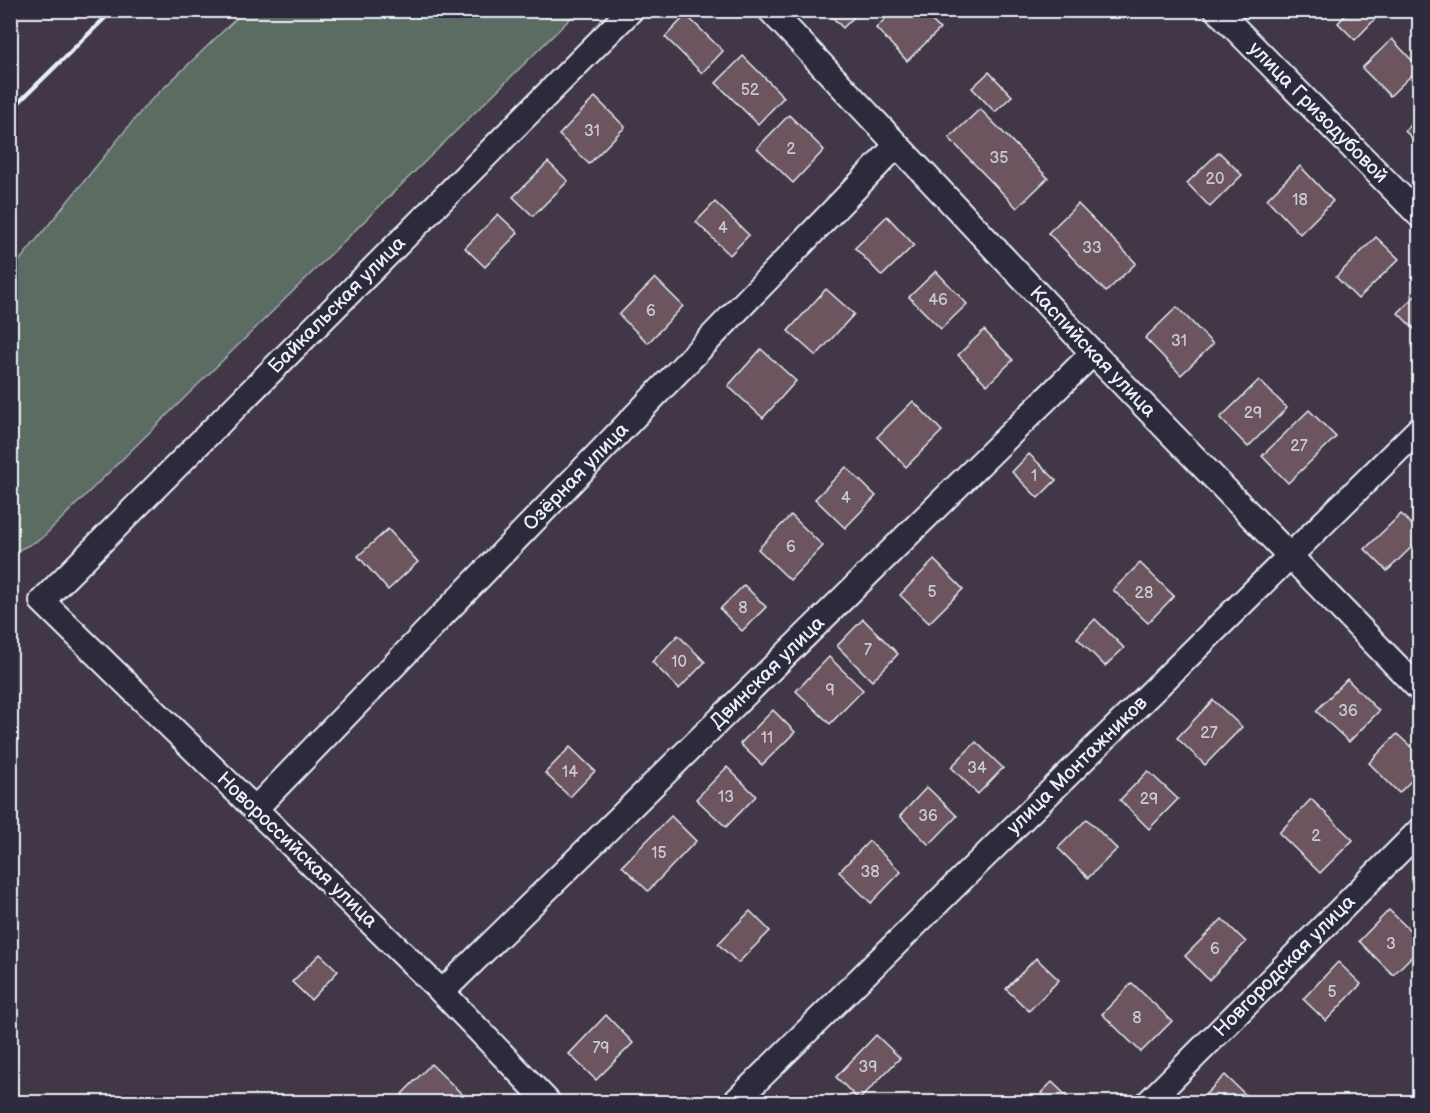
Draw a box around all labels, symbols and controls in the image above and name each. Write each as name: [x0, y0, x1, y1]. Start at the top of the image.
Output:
street label: улица Гризодубовой: [1243, 37, 1393, 188]
house number: 52: [741, 81, 760, 100]
house number: 31: [584, 122, 600, 141]
house number: 2: [786, 140, 796, 159]
house number: 35: [989, 149, 1009, 168]
house number: 20: [1206, 170, 1224, 189]
house number: 18: [1292, 191, 1308, 210]
house number: 4: [718, 219, 728, 238]
street label: Байкальская улица: [263, 231, 411, 379]
house number: 33: [1082, 239, 1102, 258]
street label: Каспийская улица: [1024, 281, 1161, 423]
house number: 46: [928, 291, 948, 310]
house number: 6: [646, 302, 656, 321]
house number: 31: [1171, 332, 1187, 351]
house number: 29: [1244, 404, 1262, 423]
street label: Озёрная улица: [518, 418, 634, 536]
house number: 27: [1290, 437, 1308, 456]
house number: 1: [1031, 467, 1037, 486]
house number: 4: [841, 489, 851, 508]
house number: 6: [786, 538, 796, 557]
house number: 5: [927, 583, 937, 602]
house number: 28: [1135, 584, 1153, 603]
house number: 8: [738, 599, 748, 618]
street label: Двинская улица: [705, 611, 830, 734]
house number: 7: [864, 641, 872, 660]
house number: 10: [671, 653, 687, 672]
house number: 9: [825, 681, 835, 700]
street label: улица Монтажников: [1002, 691, 1153, 840]
house number: 36: [1338, 702, 1358, 721]
house number: 27: [1200, 724, 1218, 743]
house number: 11: [761, 729, 773, 748]
house number: 34: [967, 759, 987, 778]
house number: 14: [562, 763, 578, 782]
street label: Новороссийская улица: [212, 767, 382, 933]
house number: 13: [718, 788, 734, 807]
house number: 29: [1140, 790, 1158, 809]
house number: 36: [918, 807, 938, 826]
house number: 2: [1311, 827, 1321, 846]
house number: 15: [651, 844, 667, 863]
house number: 38: [860, 863, 880, 882]
street label: Новгородская улица: [1209, 890, 1360, 1042]
house number: 3: [1386, 935, 1396, 954]
house number: 6: [1210, 940, 1220, 959]
house number: 5: [1327, 983, 1337, 1002]
house number: 8: [1132, 1009, 1142, 1028]
house number: 79: [592, 1039, 610, 1058]
house number: 39: [858, 1058, 878, 1077]

